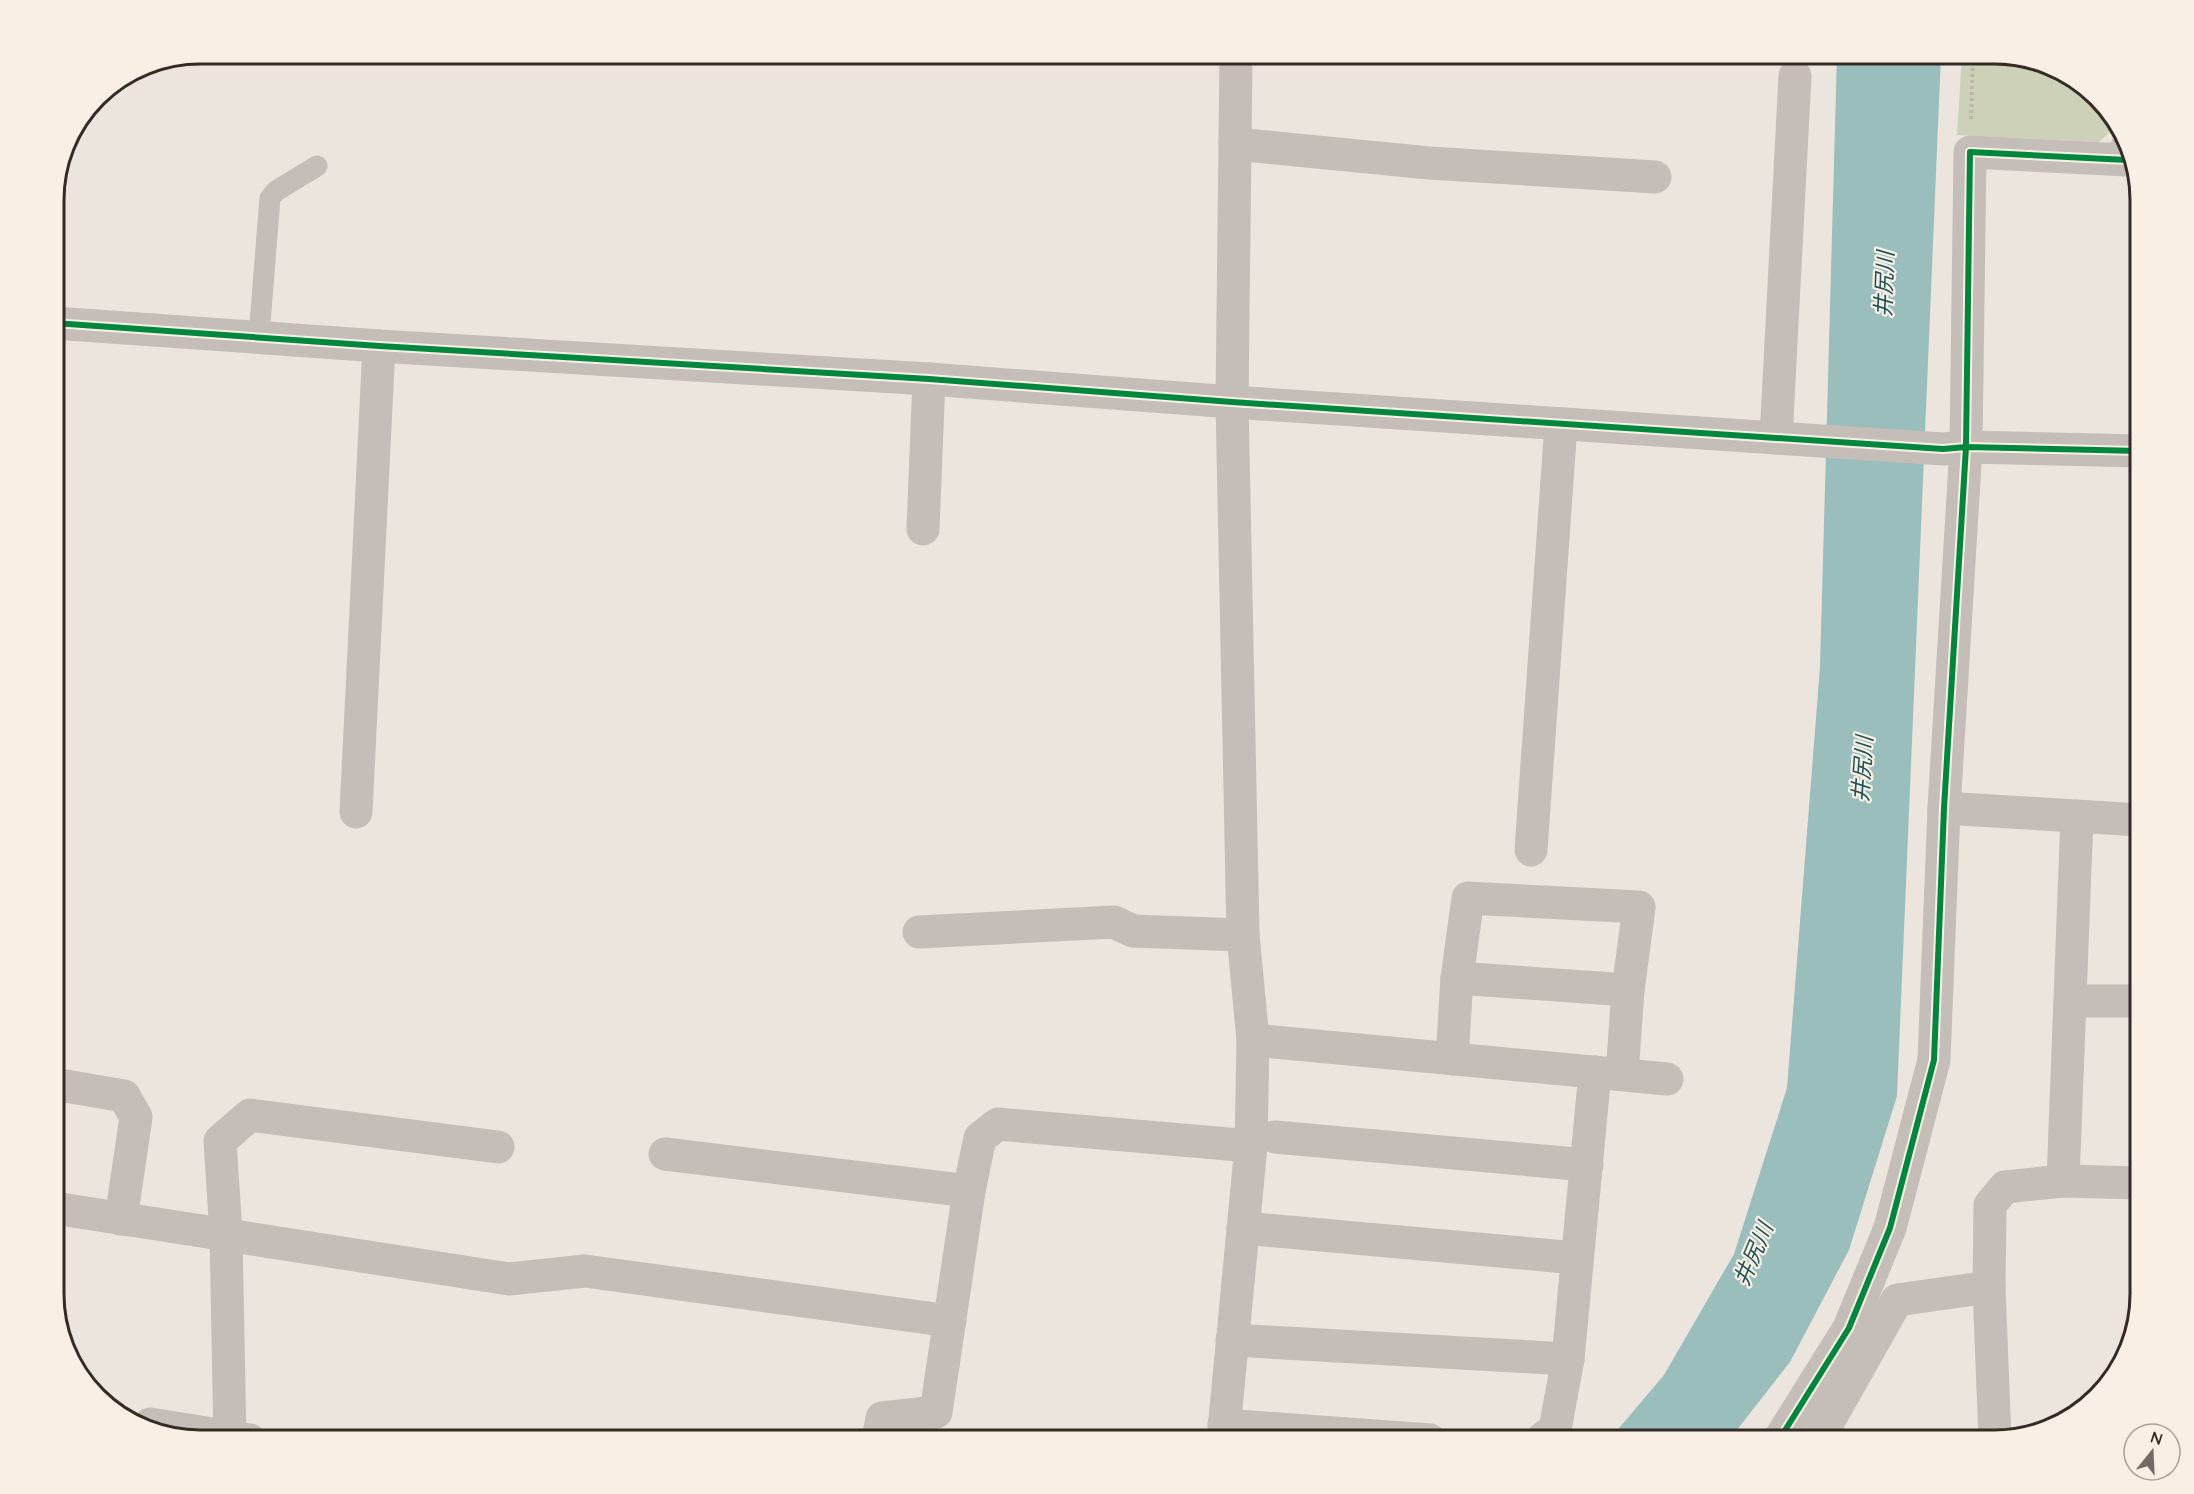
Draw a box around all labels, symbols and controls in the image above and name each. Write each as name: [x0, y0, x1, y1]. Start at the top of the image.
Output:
water label: 井尻川: [1869, 249, 1899, 317]
water label: 井尻川: [1846, 733, 1878, 803]
water label: 井尻川: [1727, 1216, 1780, 1290]
north arrow: [2122, 1422, 2182, 1482]
text: N: [2148, 1426, 2165, 1449]

